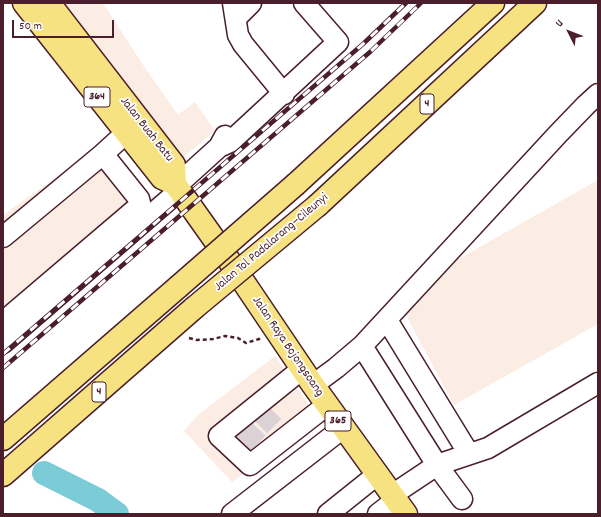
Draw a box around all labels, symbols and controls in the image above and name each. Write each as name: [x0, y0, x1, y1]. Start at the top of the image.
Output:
scale bar: [14, 12, 116, 38]
north arrow: [549, 12, 589, 52]
text: U: [552, 17, 568, 31]
text: 50 m: [19, 18, 42, 35]
road number: 364: [84, 87, 110, 107]
street label: Jalan Buah Batu: [116, 94, 176, 166]
road number: 4: [420, 94, 434, 114]
street label: Jalan Tol Padalarang–Cileunyi: [212, 191, 332, 295]
street label: Jalan Raya Bojongsoang: [248, 294, 326, 400]
road number: 4: [92, 382, 106, 402]
road number: 365: [325, 411, 351, 431]

